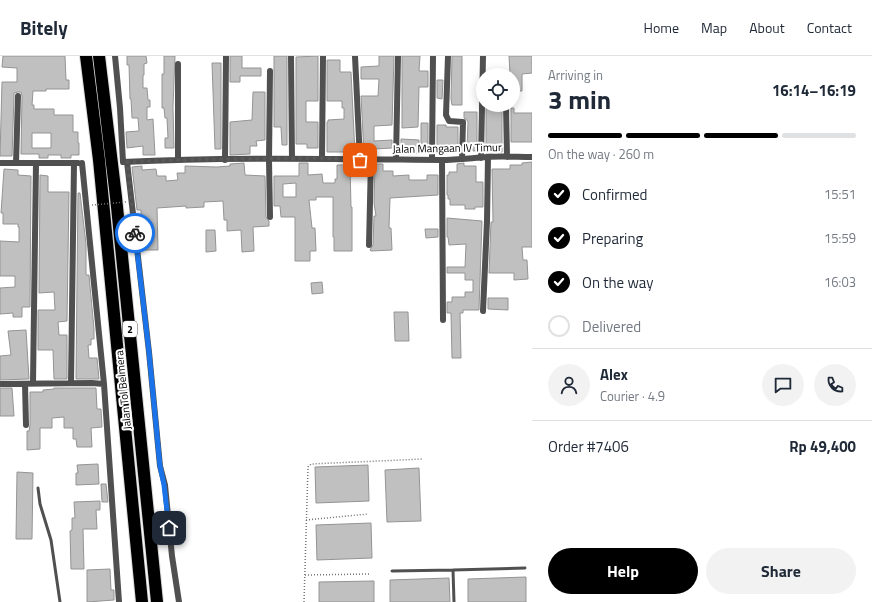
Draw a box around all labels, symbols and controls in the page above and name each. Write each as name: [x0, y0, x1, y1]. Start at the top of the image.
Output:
text: Bitely: [20, 13, 68, 42]
text: Home: [644, 17, 679, 38]
text: Map: [701, 17, 727, 38]
text: About: [749, 17, 785, 38]
text: Contact: [807, 17, 852, 38]
text: Arriving in: [548, 65, 603, 85]
map controls: [476, 68, 520, 112]
button: locate: [476, 68, 520, 112]
text: 16:14–16:19: [772, 79, 856, 102]
text: 3 min: [548, 80, 611, 119]
street label: Jalan Mangaan IV Timur: [392, 139, 502, 157]
pin: [343, 143, 377, 177]
text: On the way · 260 m: [548, 144, 654, 164]
icon: bag: [349, 149, 371, 171]
icon: check: [548, 183, 570, 205]
text: Confirmed: [582, 183, 647, 206]
text: 15:51: [824, 184, 856, 204]
courier: [115, 213, 155, 253]
icon: bike: [124, 222, 146, 244]
icon: check: [548, 227, 570, 249]
text: Preparing: [582, 227, 643, 250]
text: 15:59: [824, 228, 856, 248]
icon: check: [548, 271, 570, 293]
text: On the way: [582, 271, 654, 294]
text: 16:03: [824, 272, 856, 292]
text: Delivered: [582, 315, 641, 338]
road number: 2: [123, 321, 137, 337]
street label: Jalan Tol Belmera: [111, 349, 135, 430]
text: Alex: [600, 363, 628, 386]
button: person: [548, 364, 590, 406]
button: chat: [762, 364, 804, 406]
button: phone: [814, 364, 856, 406]
text: Courier · 4.9: [600, 386, 665, 406]
text: Order #7406: [548, 435, 629, 458]
text: Rp 49,400: [789, 435, 856, 458]
pin: [152, 511, 186, 545]
icon: home: [158, 517, 180, 539]
button: Help: [548, 548, 698, 594]
button: Share: [706, 548, 856, 594]

